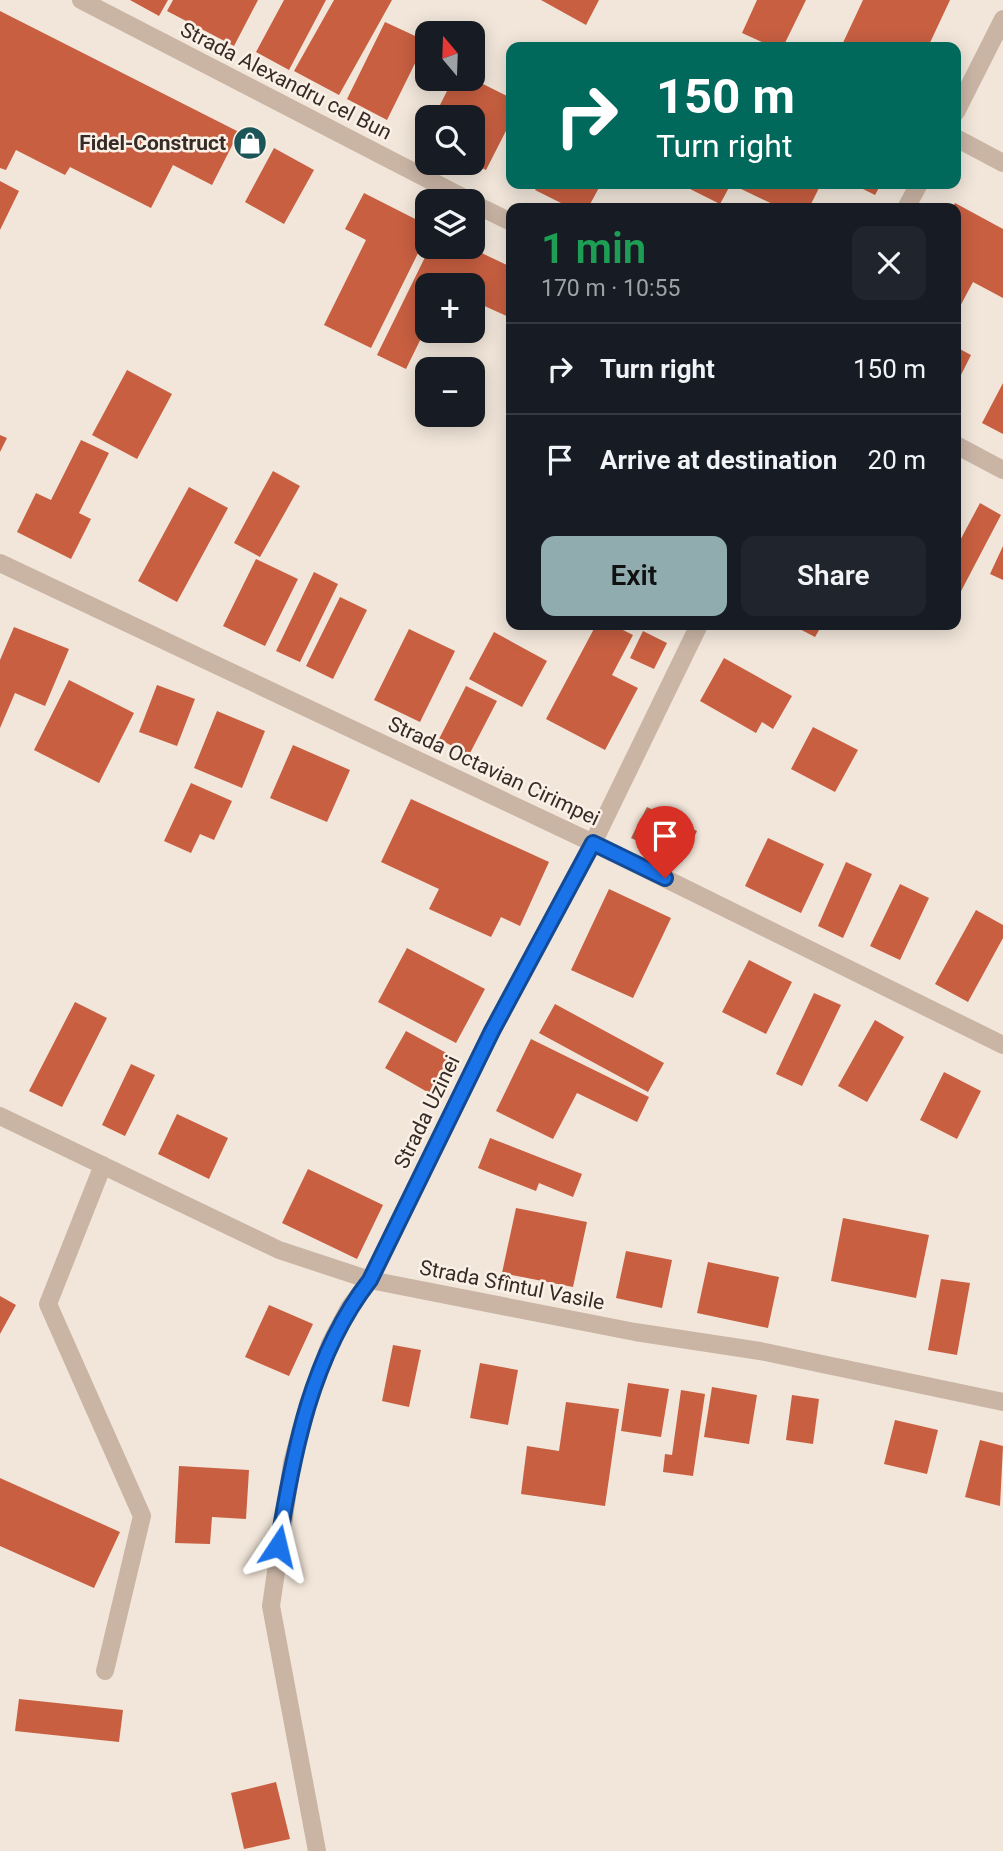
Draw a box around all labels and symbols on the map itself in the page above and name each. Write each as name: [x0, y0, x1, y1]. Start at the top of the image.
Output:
street label: Strada Alexandru cel Bun: [176, 17, 396, 145]
north arrow: [415, 21, 485, 91]
shop icon: Fidel-Construct: [231, 124, 269, 162]
place label: Fidel-Construct: [79, 131, 226, 155]
street label: Strada Octavian Cirimpei: [384, 711, 604, 831]
pin: [635, 806, 695, 878]
street label: Strada Uzinei: [389, 1051, 465, 1173]
street label: Strada Sfîntul Vasile: [418, 1255, 606, 1315]
position arrow: [241, 1509, 315, 1583]

